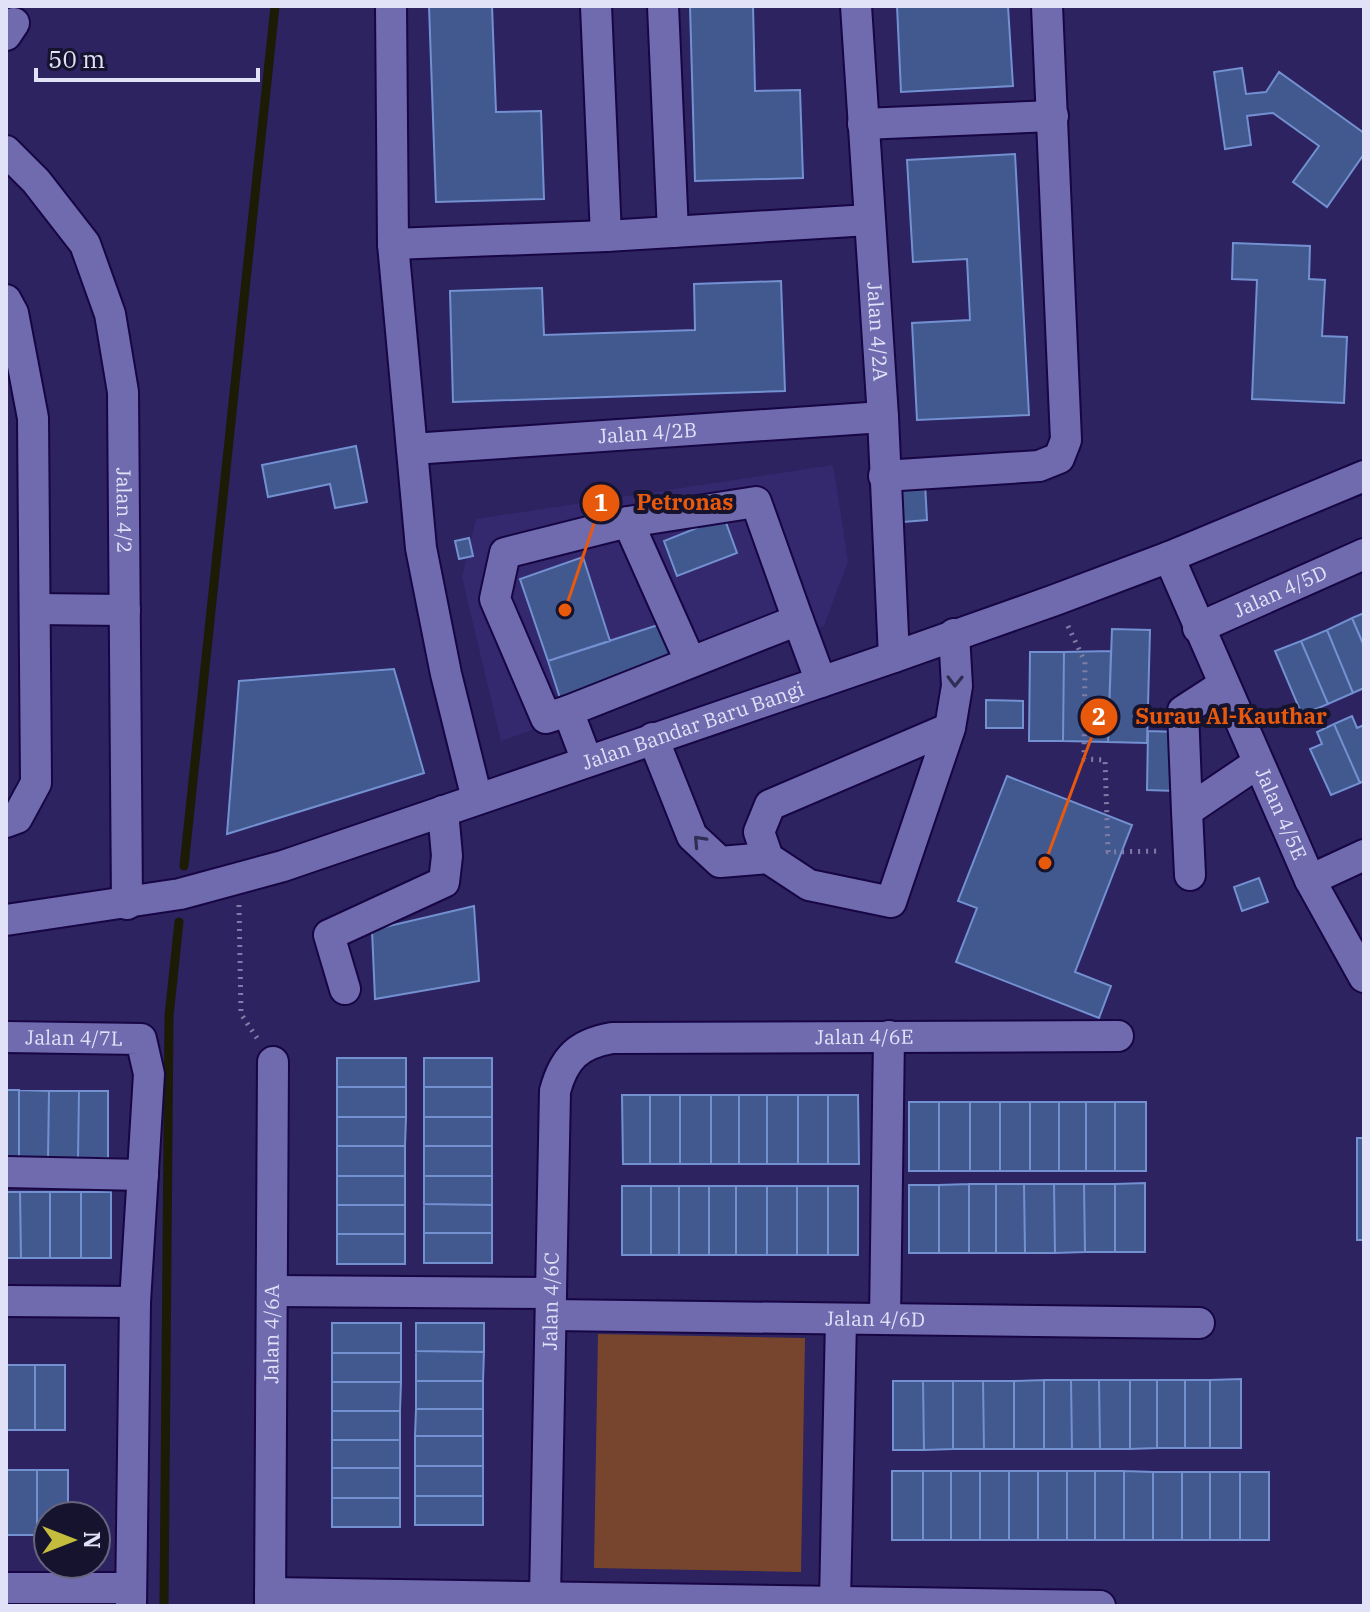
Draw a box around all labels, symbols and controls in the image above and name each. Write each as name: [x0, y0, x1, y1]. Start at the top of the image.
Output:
scale bar: [36, 32, 258, 82]
text: 50 m: [48, 43, 105, 75]
street label: Jalan 4/2A: [861, 281, 895, 382]
street label: Jalan 4/2B: [597, 416, 698, 449]
street label: Jalan 4/2: [111, 467, 138, 553]
callout: Petronas: [581, 480, 750, 526]
text: 1: [594, 486, 608, 518]
text: Petronas: [636, 487, 734, 516]
street label: Jalan 4/5D: [1229, 558, 1331, 624]
street label: Jalan Bandar Baru Bangi: [578, 675, 807, 776]
one-way arrow: [947, 675, 964, 688]
callout: Surau Al-Kauthar: [1079, 694, 1343, 740]
text: 2: [1092, 700, 1106, 732]
text: Surau Al-Kauthar: [1135, 701, 1327, 730]
street label: Jalan 4/5E: [1249, 763, 1314, 864]
one-way arrow: [693, 836, 708, 850]
street label: Jalan 4/7L: [25, 1023, 123, 1052]
street label: Jalan 4/6E: [815, 1023, 914, 1050]
street label: Jalan 4/6C: [536, 1251, 565, 1351]
street label: Jalan 4/6A: [257, 1284, 285, 1384]
street label: Jalan 4/6D: [825, 1304, 925, 1333]
north arrow: [32, 1500, 112, 1580]
text: N: [78, 1531, 107, 1549]

